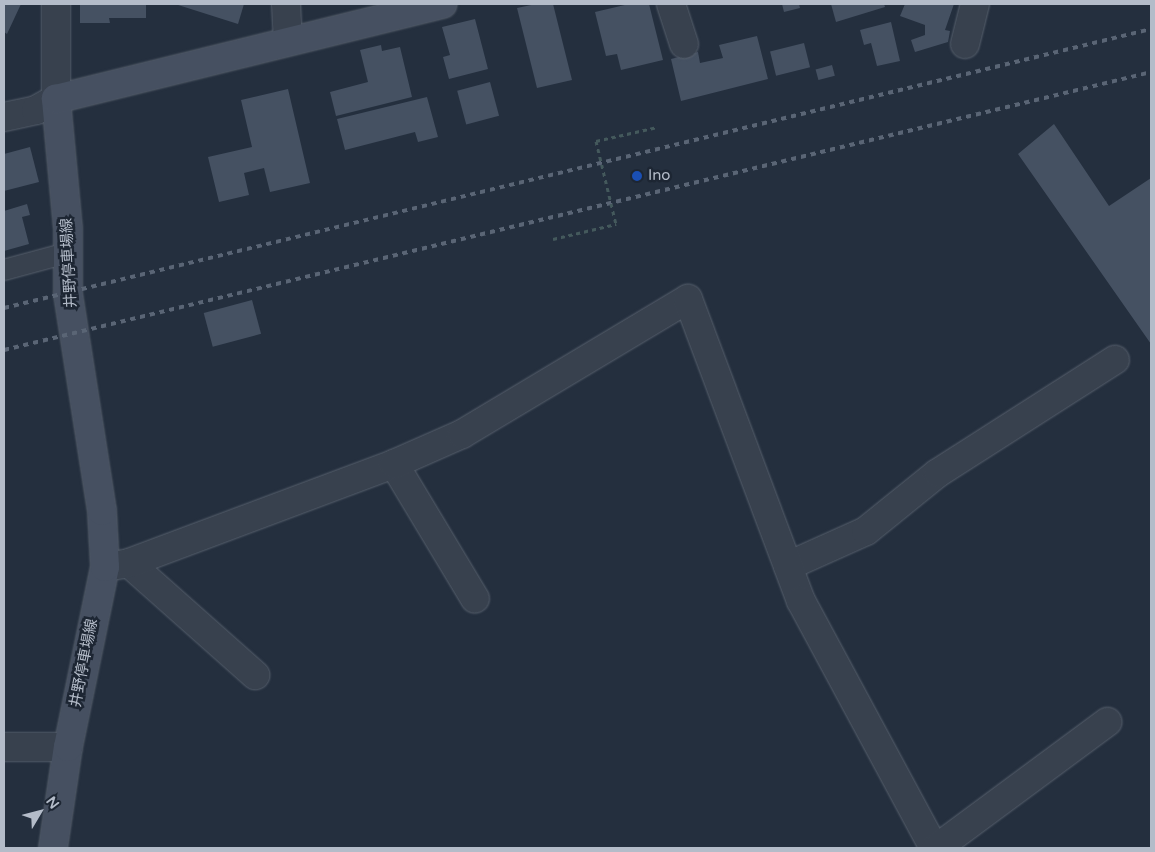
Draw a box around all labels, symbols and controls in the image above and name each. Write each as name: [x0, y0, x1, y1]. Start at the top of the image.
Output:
place label: Ino: [648, 167, 670, 185]
marker: Ino: [630, 169, 644, 183]
street label: 井野停車場線: [58, 218, 80, 308]
street label: 井野停車場線: [67, 617, 101, 709]
north arrow: [15, 787, 65, 837]
text: N: [42, 793, 63, 812]

